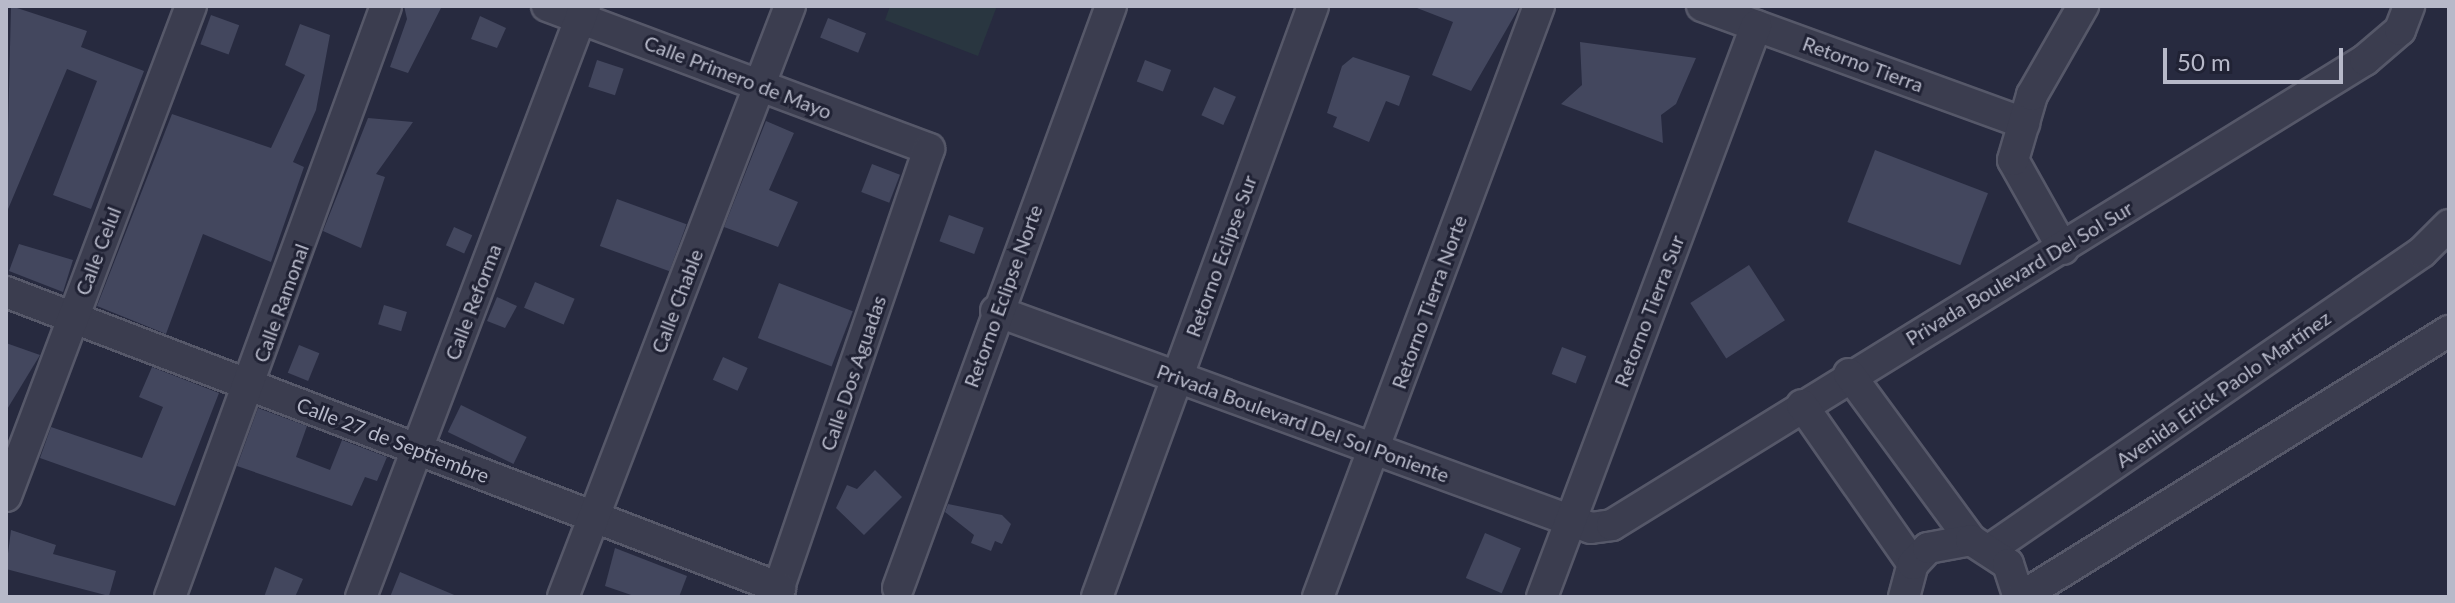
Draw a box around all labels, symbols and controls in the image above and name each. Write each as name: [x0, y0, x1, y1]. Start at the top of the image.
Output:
street label: Calle Primero de Mayo: [641, 30, 835, 124]
street label: Retorno Tierra: [1799, 31, 1927, 97]
scale bar: [2167, 32, 2347, 82]
text: 50 m: [2177, 47, 2231, 76]
street label: Retorno Eclipse Sur: [1181, 172, 1261, 340]
street label: Privada Boulevard Del Sol Sur: [1901, 196, 2137, 350]
street label: Retorno Eclipse Norte: [959, 201, 1047, 391]
street label: Calle Celul: [70, 203, 126, 299]
street label: Retorno Tierra Norte: [1386, 212, 1472, 392]
street label: Retorno Tierra Sur: [1609, 231, 1689, 391]
street label: Calle Ramonal: [248, 240, 314, 366]
street label: Calle Reforma: [440, 241, 506, 363]
street label: Calle Chable: [646, 246, 708, 356]
street label: Calle Dos Aguadas: [815, 292, 891, 454]
street label: Avenida Erick Paolo Martínez: [2111, 306, 2335, 472]
street label: Privada Boulevard Del Sol Poniente: [1154, 359, 1452, 487]
street label: Calle 27 de Septiembre: [293, 392, 493, 488]

